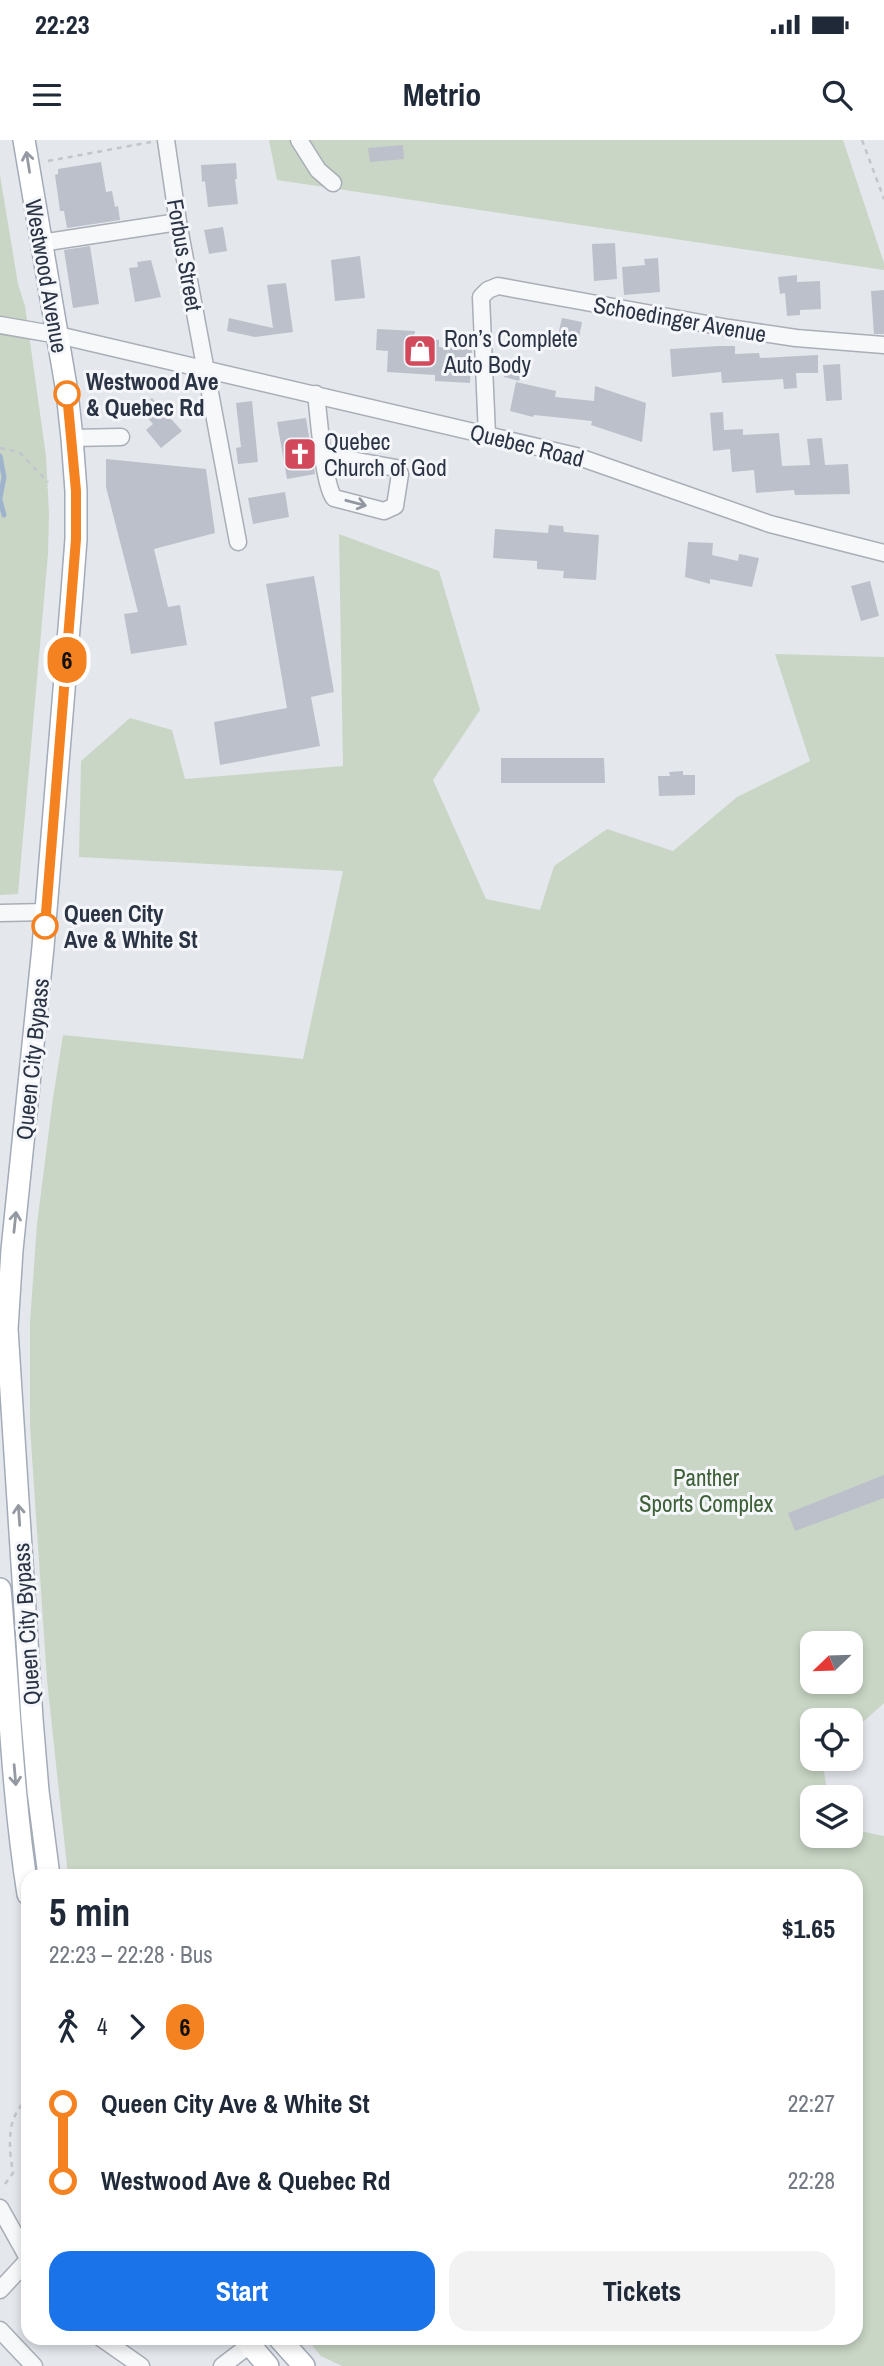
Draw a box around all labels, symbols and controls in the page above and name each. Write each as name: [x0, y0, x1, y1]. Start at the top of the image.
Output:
text: 22:23: [35, 7, 90, 42]
text: Metrio: [403, 73, 481, 116]
icon: menu: [28, 76, 66, 114]
icon: search: [818, 76, 856, 114]
one-way arrow: [21, 151, 34, 174]
street label: Forbus Street: [160, 196, 210, 314]
street label: Westwood Avenue: [18, 197, 76, 355]
street label: Schoedinger Avenue: [591, 289, 769, 349]
place label: Ron’s Complete Auto Body: [443, 323, 578, 380]
shop icon: Ron’s Complete Auto Body: [401, 332, 439, 370]
place label: Westwood Ave & Quebec Rd: [86, 366, 218, 423]
marker: Westwood Ave & Quebec Rd: [54, 381, 80, 407]
street label: Quebec Road: [467, 416, 587, 474]
place label: Quebec Church of God: [324, 426, 447, 483]
church icon: Quebec Church of God: [281, 435, 319, 473]
one-way arrow: [345, 497, 367, 510]
line badge: 6: [44, 637, 90, 683]
text: 6: [62, 644, 72, 676]
place label: Queen City Ave & White St: [64, 898, 197, 955]
marker: Queen City Ave & White St: [32, 913, 58, 939]
street label: Queen City Bypass: [8, 977, 56, 1141]
one-way arrow: [9, 1211, 22, 1233]
park label: Panther Sports Complex: [639, 1462, 774, 1519]
one-way arrow: [12, 1504, 25, 1527]
street label: Queen City Bypass: [5, 1542, 47, 1706]
north arrow: [800, 1631, 863, 1694]
map controls: [800, 1631, 863, 1848]
button: locate: [800, 1708, 863, 1771]
one-way arrow: [9, 1763, 22, 1786]
button: layers: [800, 1785, 863, 1848]
text: 5 min: [49, 1887, 130, 1938]
text: $1.65: [782, 1911, 835, 1946]
text: 22:23 – 22:28 · Bus: [49, 1939, 213, 1970]
icon: walk: [49, 2008, 87, 2046]
icon: forward: [118, 2008, 156, 2046]
text: 4: [97, 2011, 108, 2042]
text: 6: [180, 2011, 190, 2043]
text: Queen City Ave & White St: [101, 2086, 370, 2121]
text: 22:27: [788, 2088, 835, 2119]
text: Westwood Ave & Quebec Rd: [101, 2163, 391, 2198]
text: 22:28: [788, 2165, 835, 2196]
button: Start: [49, 2251, 435, 2331]
button: Tickets: [449, 2251, 835, 2331]

